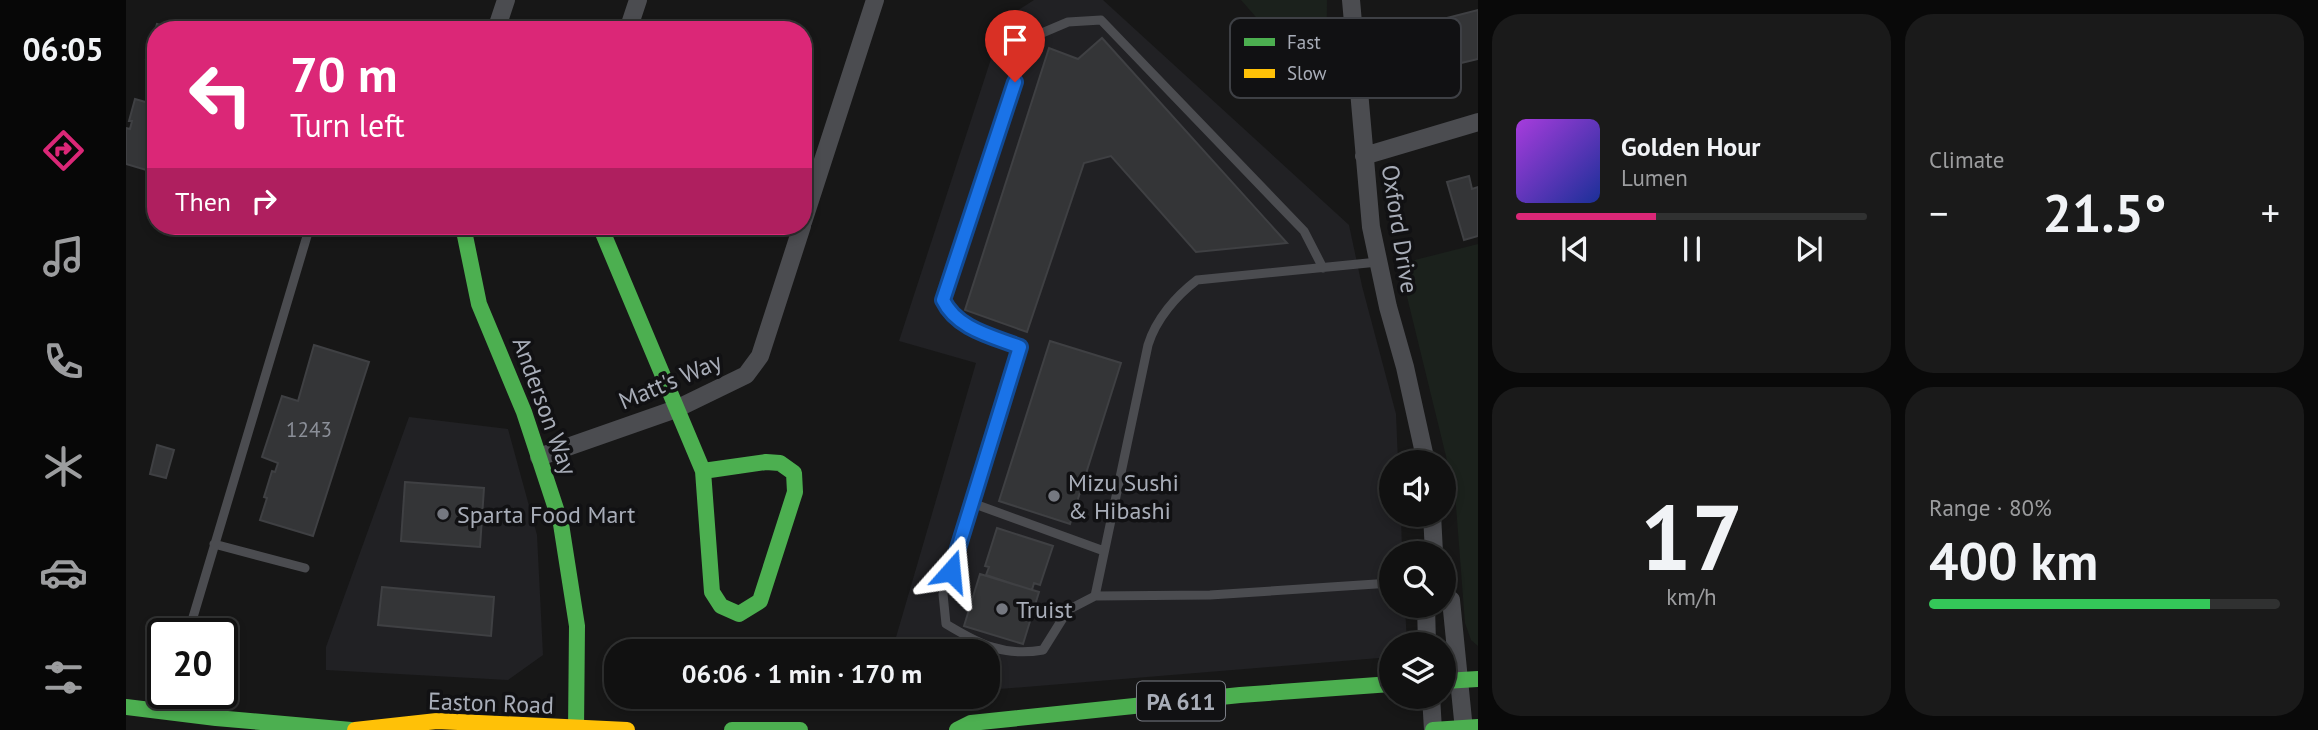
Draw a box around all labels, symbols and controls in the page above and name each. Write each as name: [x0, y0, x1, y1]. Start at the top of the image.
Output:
pin: [985, 10, 1045, 82]
legend: [1230, 18, 1461, 98]
icon: arrive: [996, 21, 1034, 59]
text: 06:05: [22, 28, 104, 70]
text: Fast: [1287, 30, 1321, 54]
text: 70 m: [290, 42, 397, 106]
icon: left: [175, 49, 266, 140]
text: Slow: [1287, 61, 1327, 85]
text: Turn left: [290, 104, 405, 146]
icon: directions: [39, 126, 88, 175]
text: Golden Hour: [1621, 130, 1760, 163]
text: Climate: [1929, 145, 2004, 174]
street label: Oxford Drive: [1375, 163, 1425, 295]
text: Lumen: [1621, 163, 1688, 192]
text: 21.5°: [2043, 179, 2166, 246]
icon: right: [245, 182, 283, 220]
text: Then: [175, 185, 231, 218]
text: −: [1929, 188, 1948, 237]
text: +: [2261, 188, 2280, 237]
icon: previous: [1556, 230, 1594, 268]
icon: pause: [1673, 230, 1711, 268]
icon: next: [1790, 230, 1828, 268]
icon: music: [39, 232, 88, 281]
street label: Anderson Way: [506, 333, 584, 479]
icon: phone: [39, 337, 88, 386]
street label: Matt's Way: [614, 345, 726, 417]
house number: 1243: [286, 416, 332, 443]
icon: climate: [39, 442, 88, 491]
map controls: [1379, 450, 1456, 709]
button: sound: [1379, 450, 1456, 527]
place label: Mizu Sushi & Hibashi: [1068, 467, 1179, 526]
text: 17: [1640, 477, 1743, 595]
marker: Mizu Sushi & Hibashi: [1046, 488, 1062, 504]
text: Range · 80%: [1929, 493, 2052, 522]
place label: Sparta Food Mart: [457, 499, 635, 530]
marker: Sparta Food Mart: [435, 506, 451, 522]
text: 400 km: [1929, 527, 2098, 594]
position arrow: [914, 534, 988, 608]
button: search: [1379, 541, 1456, 618]
icon: car: [39, 548, 88, 597]
text: km/h: [1666, 582, 1717, 611]
place label: Truist: [1016, 594, 1073, 625]
marker: Truist: [994, 601, 1010, 617]
speed limit sign: 20: [147, 618, 238, 709]
button: layers: [1379, 632, 1456, 709]
icon: filters: [39, 653, 88, 702]
text: 06:06 · 1 min · 170 m: [682, 657, 922, 690]
road number: PA 611: [1137, 681, 1225, 720]
street label: Easton Road: [428, 685, 554, 721]

